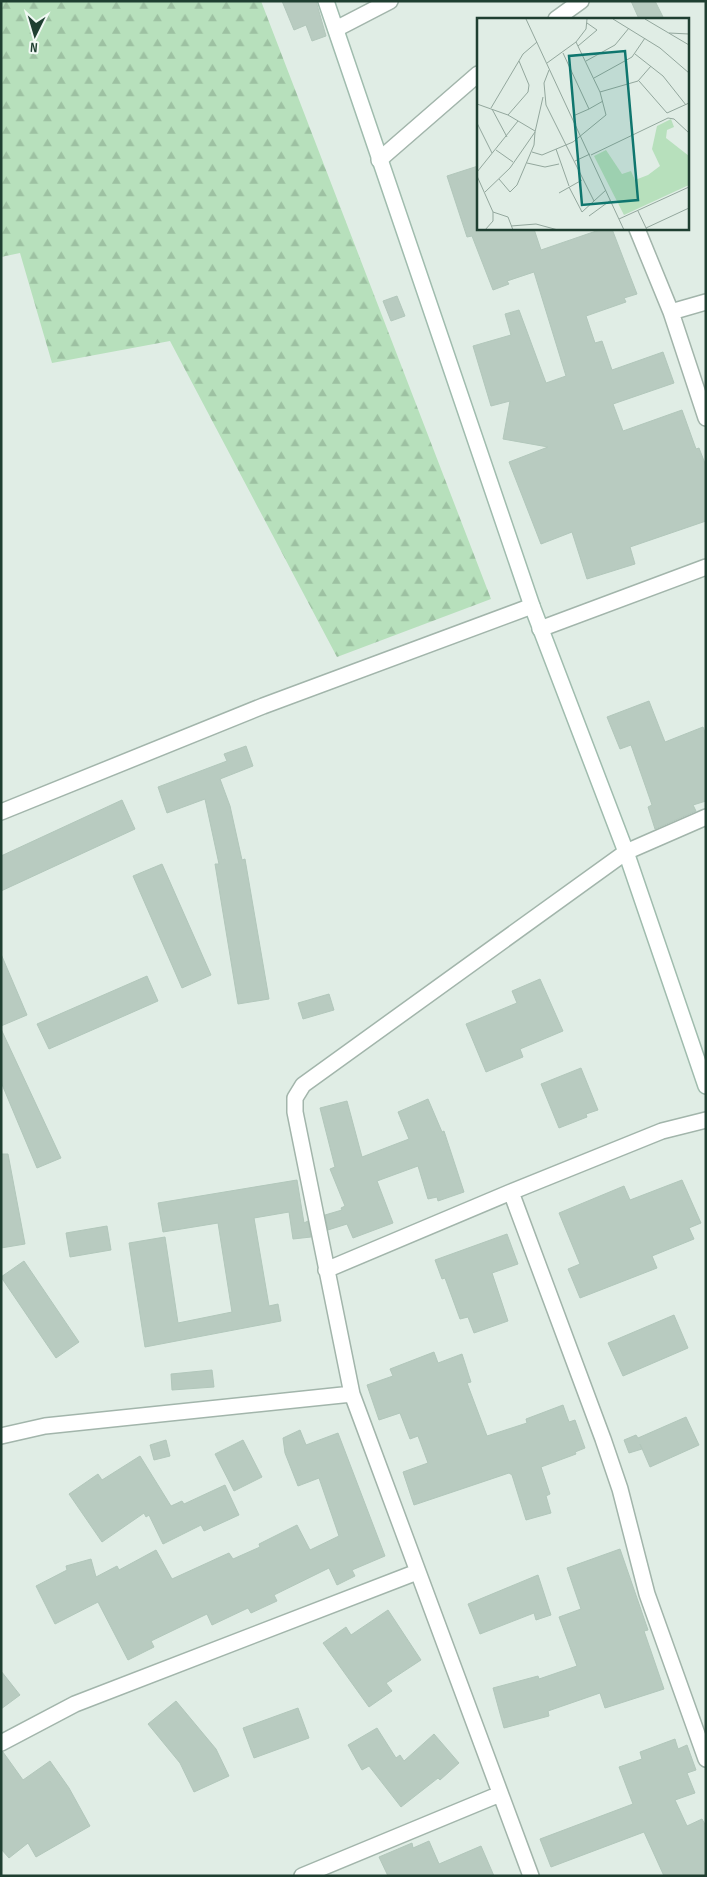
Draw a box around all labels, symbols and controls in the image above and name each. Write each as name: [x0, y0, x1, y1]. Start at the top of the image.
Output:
north arrow: [10, 10, 60, 60]
inset map: [477, 18, 690, 230]
text: N: [29, 39, 38, 56]

